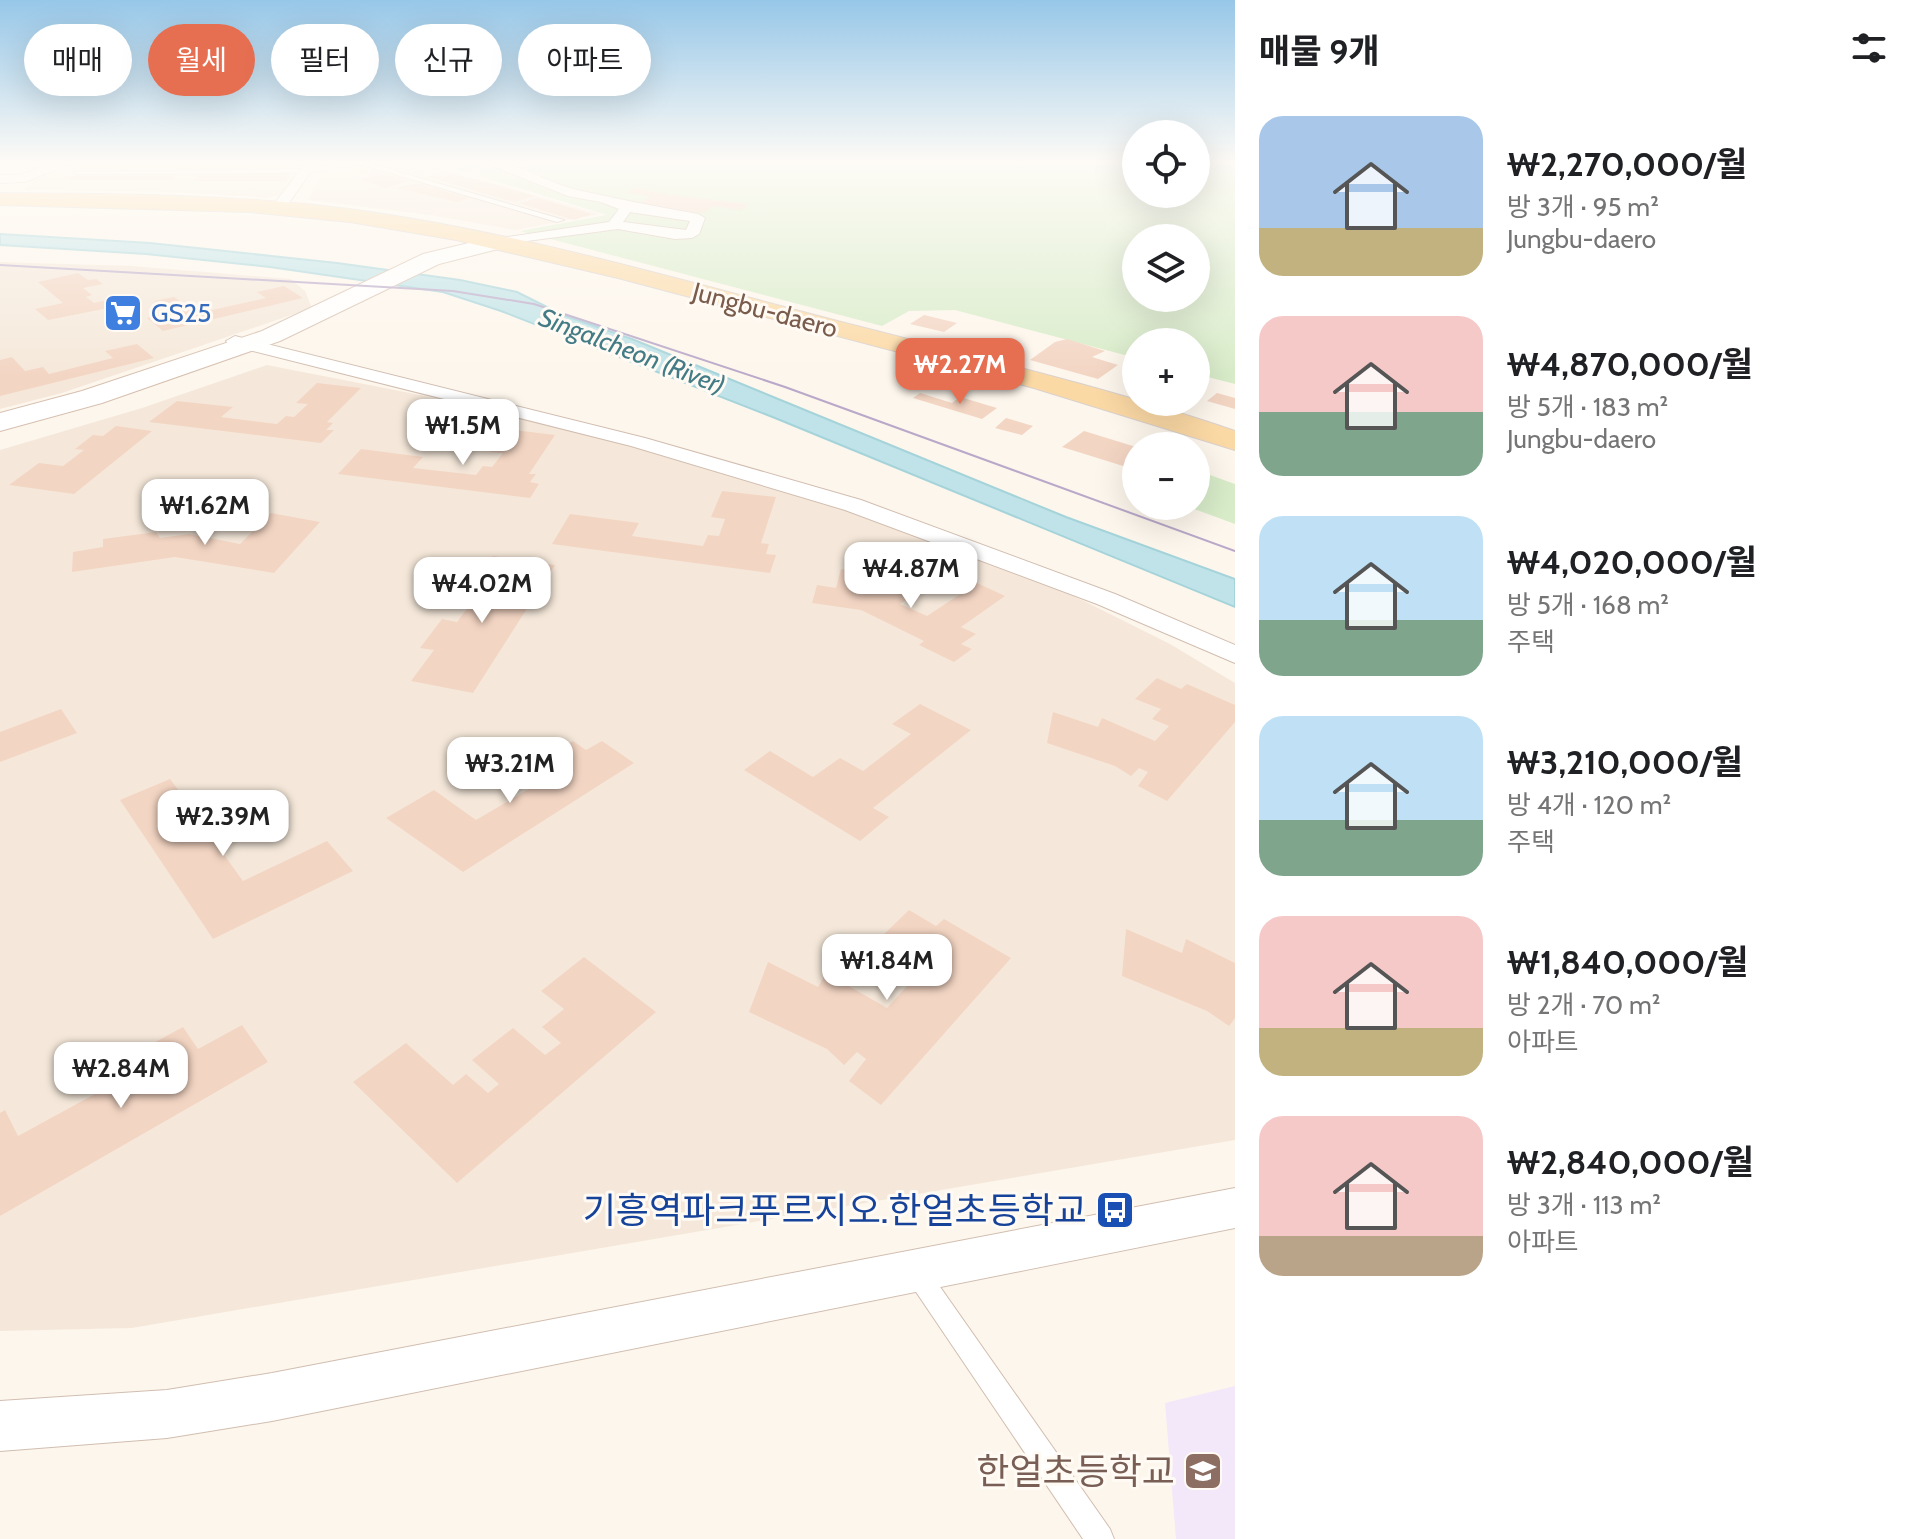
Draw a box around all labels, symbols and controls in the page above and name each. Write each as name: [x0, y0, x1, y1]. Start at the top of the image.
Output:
chip: 매매: [24, 24, 132, 96]
chip: 월세: [148, 24, 255, 96]
chip: 필터: [271, 24, 379, 96]
chip: 신규: [395, 24, 502, 96]
chip: 아파트: [518, 24, 651, 96]
icon: filters: [1847, 26, 1891, 70]
text: 매물 9개: [1259, 30, 1380, 72]
map controls: [1122, 120, 1210, 520]
button: locate: [1122, 120, 1210, 208]
text: ₩2,270,000/월: [1507, 143, 1747, 185]
icon: home: [1323, 148, 1419, 244]
text: 방 3개 · 95 m²: [1507, 191, 1659, 223]
text: Jungbu-daero: [1507, 223, 1656, 255]
button: layers: [1122, 224, 1210, 312]
street label: Jungbu-daero: [688, 275, 841, 345]
supermarket icon: GS25: [102, 292, 144, 334]
place label: GS25: [151, 297, 211, 329]
water label: Singalcheon (River): [535, 301, 729, 401]
button: +: [1122, 328, 1210, 416]
pin: ₩2.27M: [895, 338, 1025, 406]
text: ₩4,870,000/월: [1507, 343, 1753, 385]
text: ₩2.27M: [914, 348, 1006, 380]
icon: home: [1323, 348, 1419, 444]
text: 방 5개 · 183 m²: [1507, 391, 1668, 423]
pin: ₩1.5M: [407, 399, 519, 467]
text: ₩1.5M: [425, 409, 501, 441]
text: Jungbu-daero: [1507, 423, 1656, 455]
button: −: [1122, 432, 1210, 520]
pin: ₩1.62M: [140, 479, 270, 547]
text: ₩1.62M: [160, 489, 250, 521]
text: ₩4,020,000/월: [1507, 541, 1757, 583]
pin: ₩4.87M: [846, 542, 976, 610]
icon: home: [1323, 548, 1419, 644]
text: ₩4.87M: [862, 552, 960, 584]
pin: ₩4.02M: [417, 557, 547, 625]
text: ₩4.02M: [432, 567, 532, 599]
text: 방 5개 · 168 m²: [1507, 589, 1669, 621]
text: 주택: [1507, 626, 1555, 658]
pin: ₩3.21M: [445, 737, 575, 805]
text: ₩3,210,000/월: [1507, 741, 1743, 783]
text: ₩3.21M: [465, 747, 555, 779]
icon: home: [1323, 748, 1419, 844]
text: 방 4개 · 120 m²: [1507, 789, 1671, 821]
pin: ₩2.39M: [158, 790, 288, 858]
text: ₩2.39M: [176, 800, 270, 832]
text: 주택: [1507, 826, 1555, 858]
pin: ₩1.84M: [822, 934, 952, 1002]
text: ₩1,840,000/월: [1507, 941, 1748, 983]
text: ₩1.84M: [840, 944, 934, 976]
icon: home: [1323, 948, 1419, 1044]
text: 방 2개 · 70 m²: [1507, 989, 1660, 1021]
text: 아파트: [1507, 1026, 1579, 1058]
pin: ₩2.84M: [56, 1042, 186, 1110]
text: ₩2.84M: [72, 1052, 170, 1084]
text: ₩2,840,000/월: [1507, 1141, 1754, 1183]
icon: home: [1323, 1148, 1419, 1244]
place label: 기흥역파크푸르지오.한얼초등학교: [583, 1188, 1087, 1232]
bus stop icon: 기흥역파크푸르지오.한얼초등학교: [1094, 1189, 1136, 1231]
text: 방 3개 · 113 m²: [1507, 1189, 1661, 1221]
text: 아파트: [1507, 1226, 1579, 1258]
place label: 한얼초등학교: [976, 1449, 1175, 1493]
school or university icon: 한얼초등학교: [1182, 1450, 1224, 1492]

